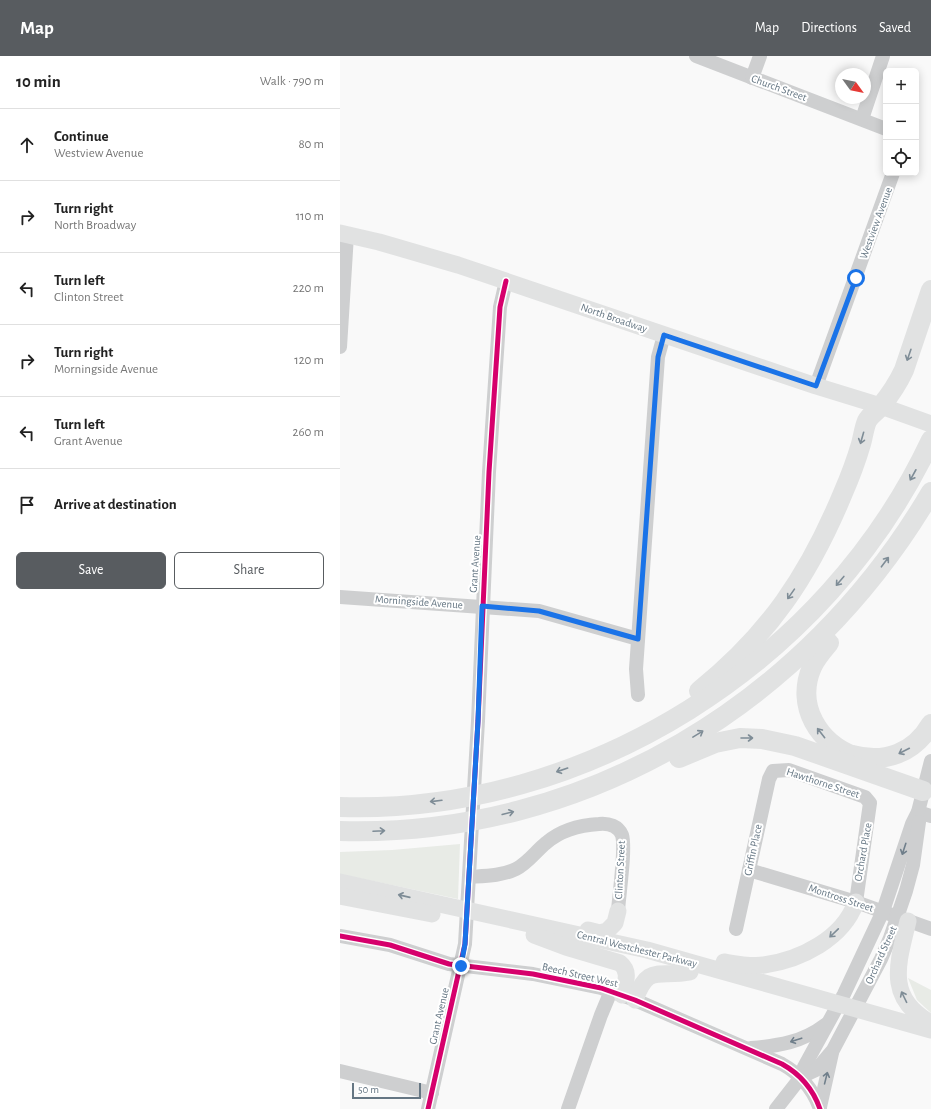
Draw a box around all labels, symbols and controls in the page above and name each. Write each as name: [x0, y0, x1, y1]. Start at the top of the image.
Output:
text: Map: [20, 19, 54, 38]
text: Map: [755, 21, 779, 35]
text: Directions: [801, 21, 857, 35]
text: Saved: [879, 21, 911, 35]
north arrow: [835, 68, 871, 104]
map controls: [883, 68, 919, 176]
button: +: [883, 68, 919, 104]
text: 10 min: [16, 73, 61, 90]
street label: Church Street: [750, 73, 809, 103]
text: Walk · 790 m: [260, 75, 324, 88]
button: −: [883, 104, 919, 140]
text: Continue: [54, 129, 109, 144]
icon: ahead: [16, 134, 38, 156]
text: 80 m: [298, 138, 324, 151]
button: locate: [883, 140, 919, 176]
text: Westview Avenue: [54, 147, 143, 160]
street label: Westview Avenue: [858, 186, 894, 260]
text: Turn right: [54, 201, 113, 216]
icon: right: [16, 206, 38, 228]
text: 110 m: [296, 210, 324, 223]
text: North Broadway: [54, 219, 136, 232]
route start: [847, 269, 865, 287]
text: Turn left: [54, 273, 105, 288]
icon: left: [16, 278, 38, 300]
text: 220 m: [293, 282, 324, 295]
text: Clinton Street: [54, 291, 124, 304]
street label: North Broadway: [579, 301, 649, 335]
text: Turn right: [54, 345, 113, 360]
one-way arrow: [905, 349, 913, 361]
icon: right: [16, 350, 38, 372]
text: 120 m: [294, 354, 324, 367]
text: Morningside Avenue: [54, 363, 158, 376]
text: Turn left: [54, 417, 105, 432]
icon: left: [16, 422, 38, 444]
text: 260 m: [293, 426, 324, 439]
one-way arrow: [858, 432, 865, 445]
text: Grant Avenue: [54, 435, 122, 448]
one-way arrow: [909, 469, 917, 481]
icon: arrive: [16, 494, 38, 516]
text: Arrive at destination: [54, 497, 177, 512]
street label: Grant Avenue: [467, 535, 483, 593]
button: Save: [16, 552, 166, 589]
button: Share: [174, 552, 324, 589]
one-way arrow: [881, 557, 890, 568]
one-way arrow: [835, 576, 844, 587]
one-way arrow: [787, 588, 795, 599]
street label: Morningside Avenue: [375, 593, 463, 611]
one-way arrow: [817, 728, 825, 739]
one-way arrow: [692, 729, 704, 737]
one-way arrow: [740, 734, 753, 742]
one-way arrow: [898, 748, 910, 756]
street label: Hawthorne Street: [785, 766, 861, 800]
one-way arrow: [556, 767, 568, 775]
one-way arrow: [430, 797, 443, 805]
one-way arrow: [501, 809, 514, 816]
street label: Orchard Place: [852, 822, 874, 882]
street label: Griffin Place: [742, 823, 764, 877]
one-way arrow: [372, 827, 385, 834]
street label: Clinton Street: [613, 840, 627, 900]
one-way arrow: [900, 842, 908, 854]
street label: Montross Street: [807, 882, 875, 914]
one-way arrow: [398, 892, 411, 899]
street label: Orchard Street: [863, 924, 899, 986]
one-way arrow: [829, 928, 839, 938]
street label: Central Westchester Parkway: [576, 929, 698, 969]
route end: [452, 957, 470, 975]
street label: Beech Street West: [541, 961, 619, 989]
street label: Grant Avenue: [427, 987, 451, 1045]
one-way arrow: [900, 991, 907, 1003]
one-way arrow: [791, 1037, 803, 1045]
one-way arrow: [823, 1072, 830, 1085]
scale bar: [352, 1081, 421, 1100]
text: 50 m: [358, 1084, 379, 1095]

